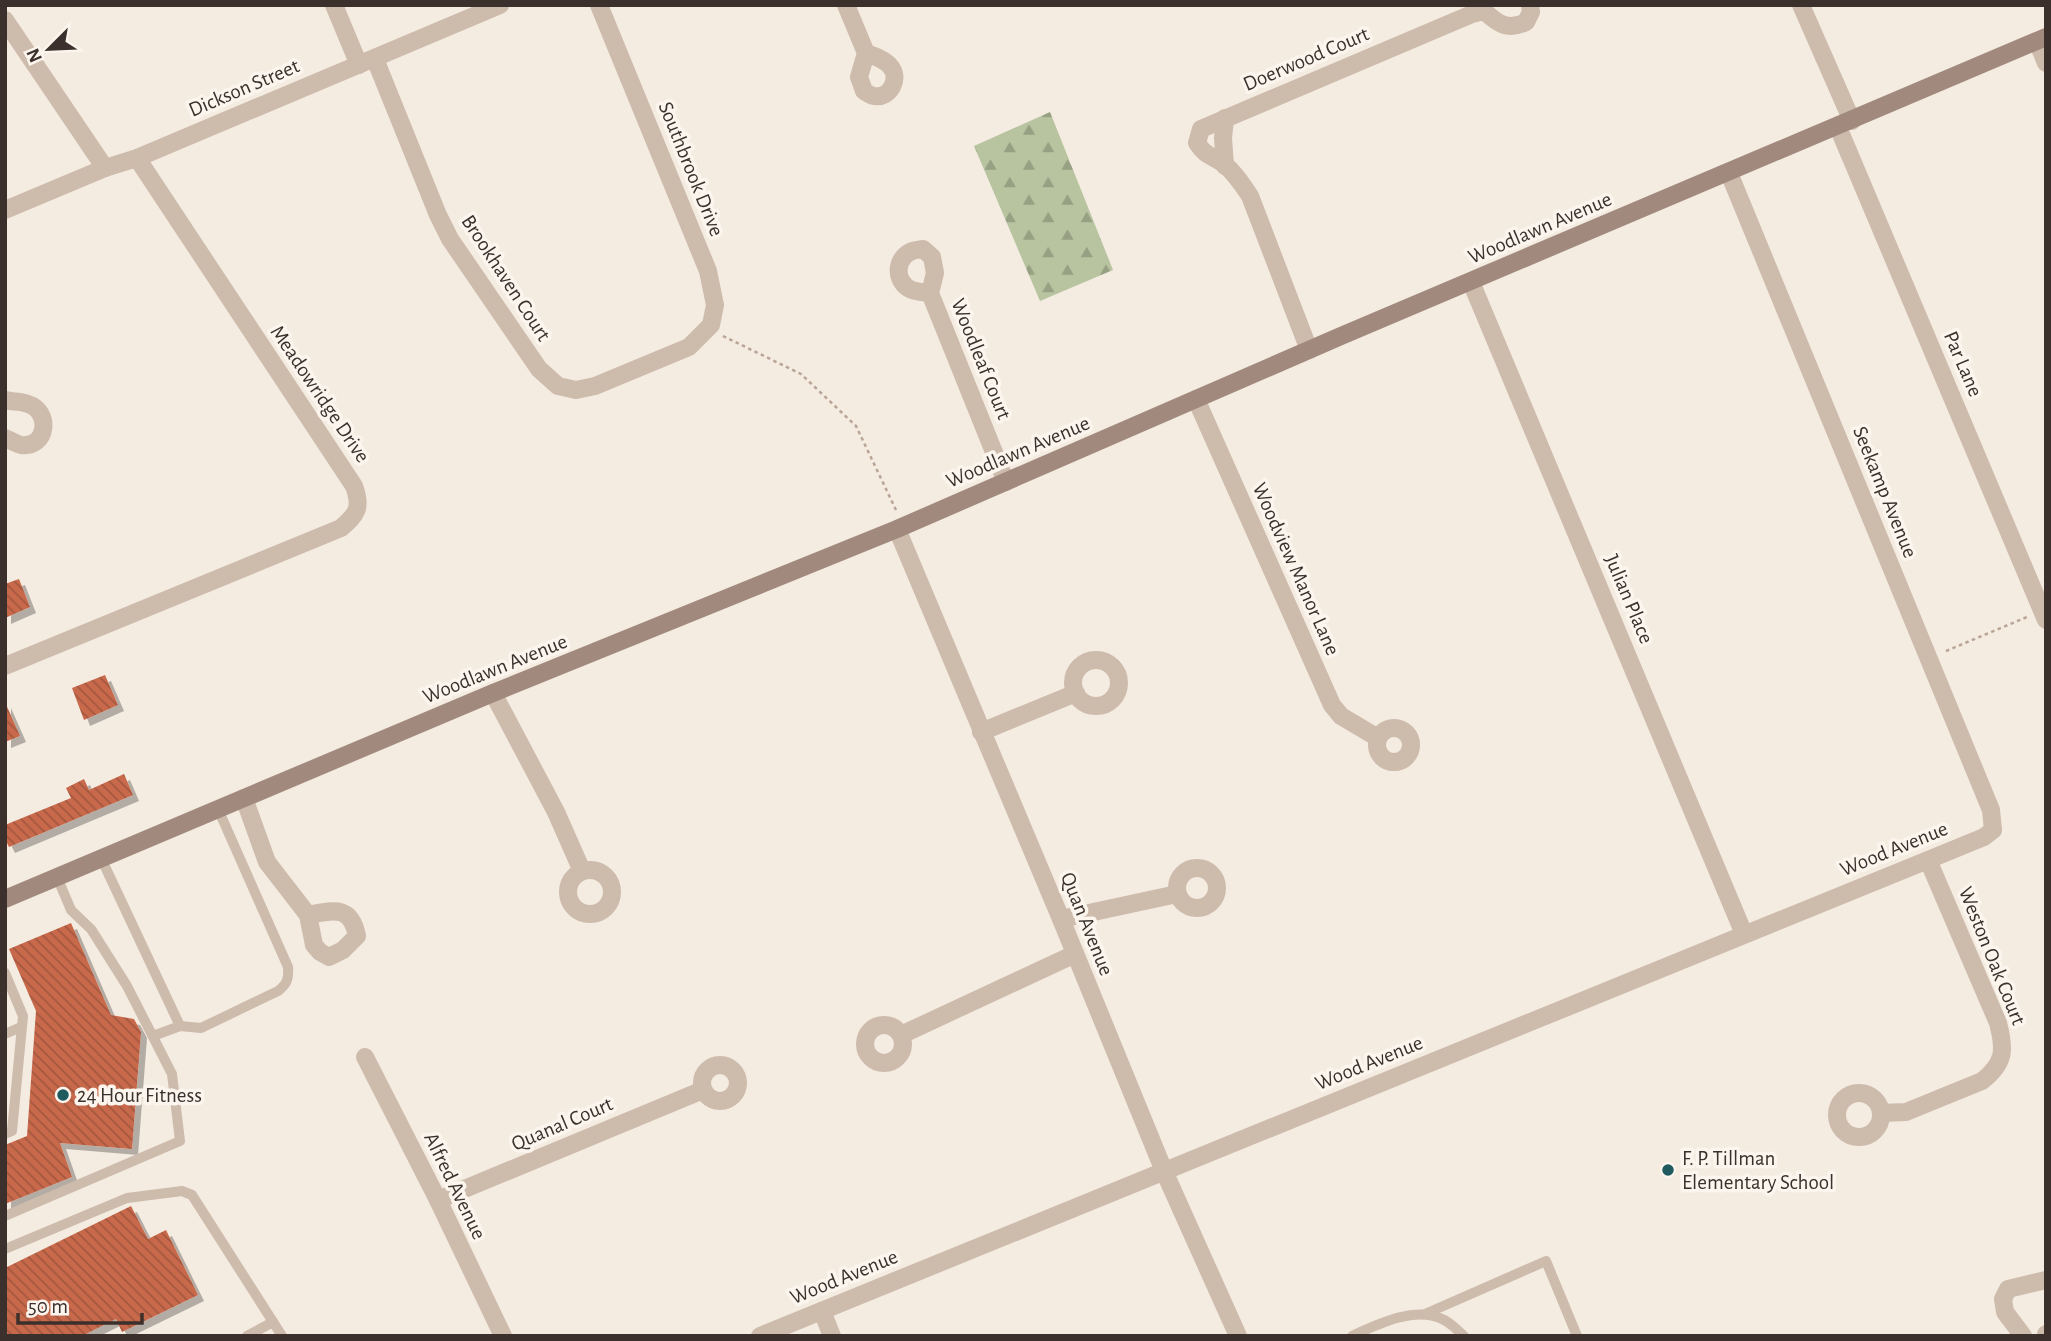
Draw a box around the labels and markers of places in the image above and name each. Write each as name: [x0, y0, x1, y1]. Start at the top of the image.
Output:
place label: 24 Hour Fitness: [77, 1085, 202, 1106]
marker: 24 Hour Fitness: [55, 1087, 71, 1103]
place label: F. P. Tillman Elementary School: [1682, 1148, 1834, 1193]
marker: F. P. Tillman Elementary School: [1660, 1162, 1676, 1178]

